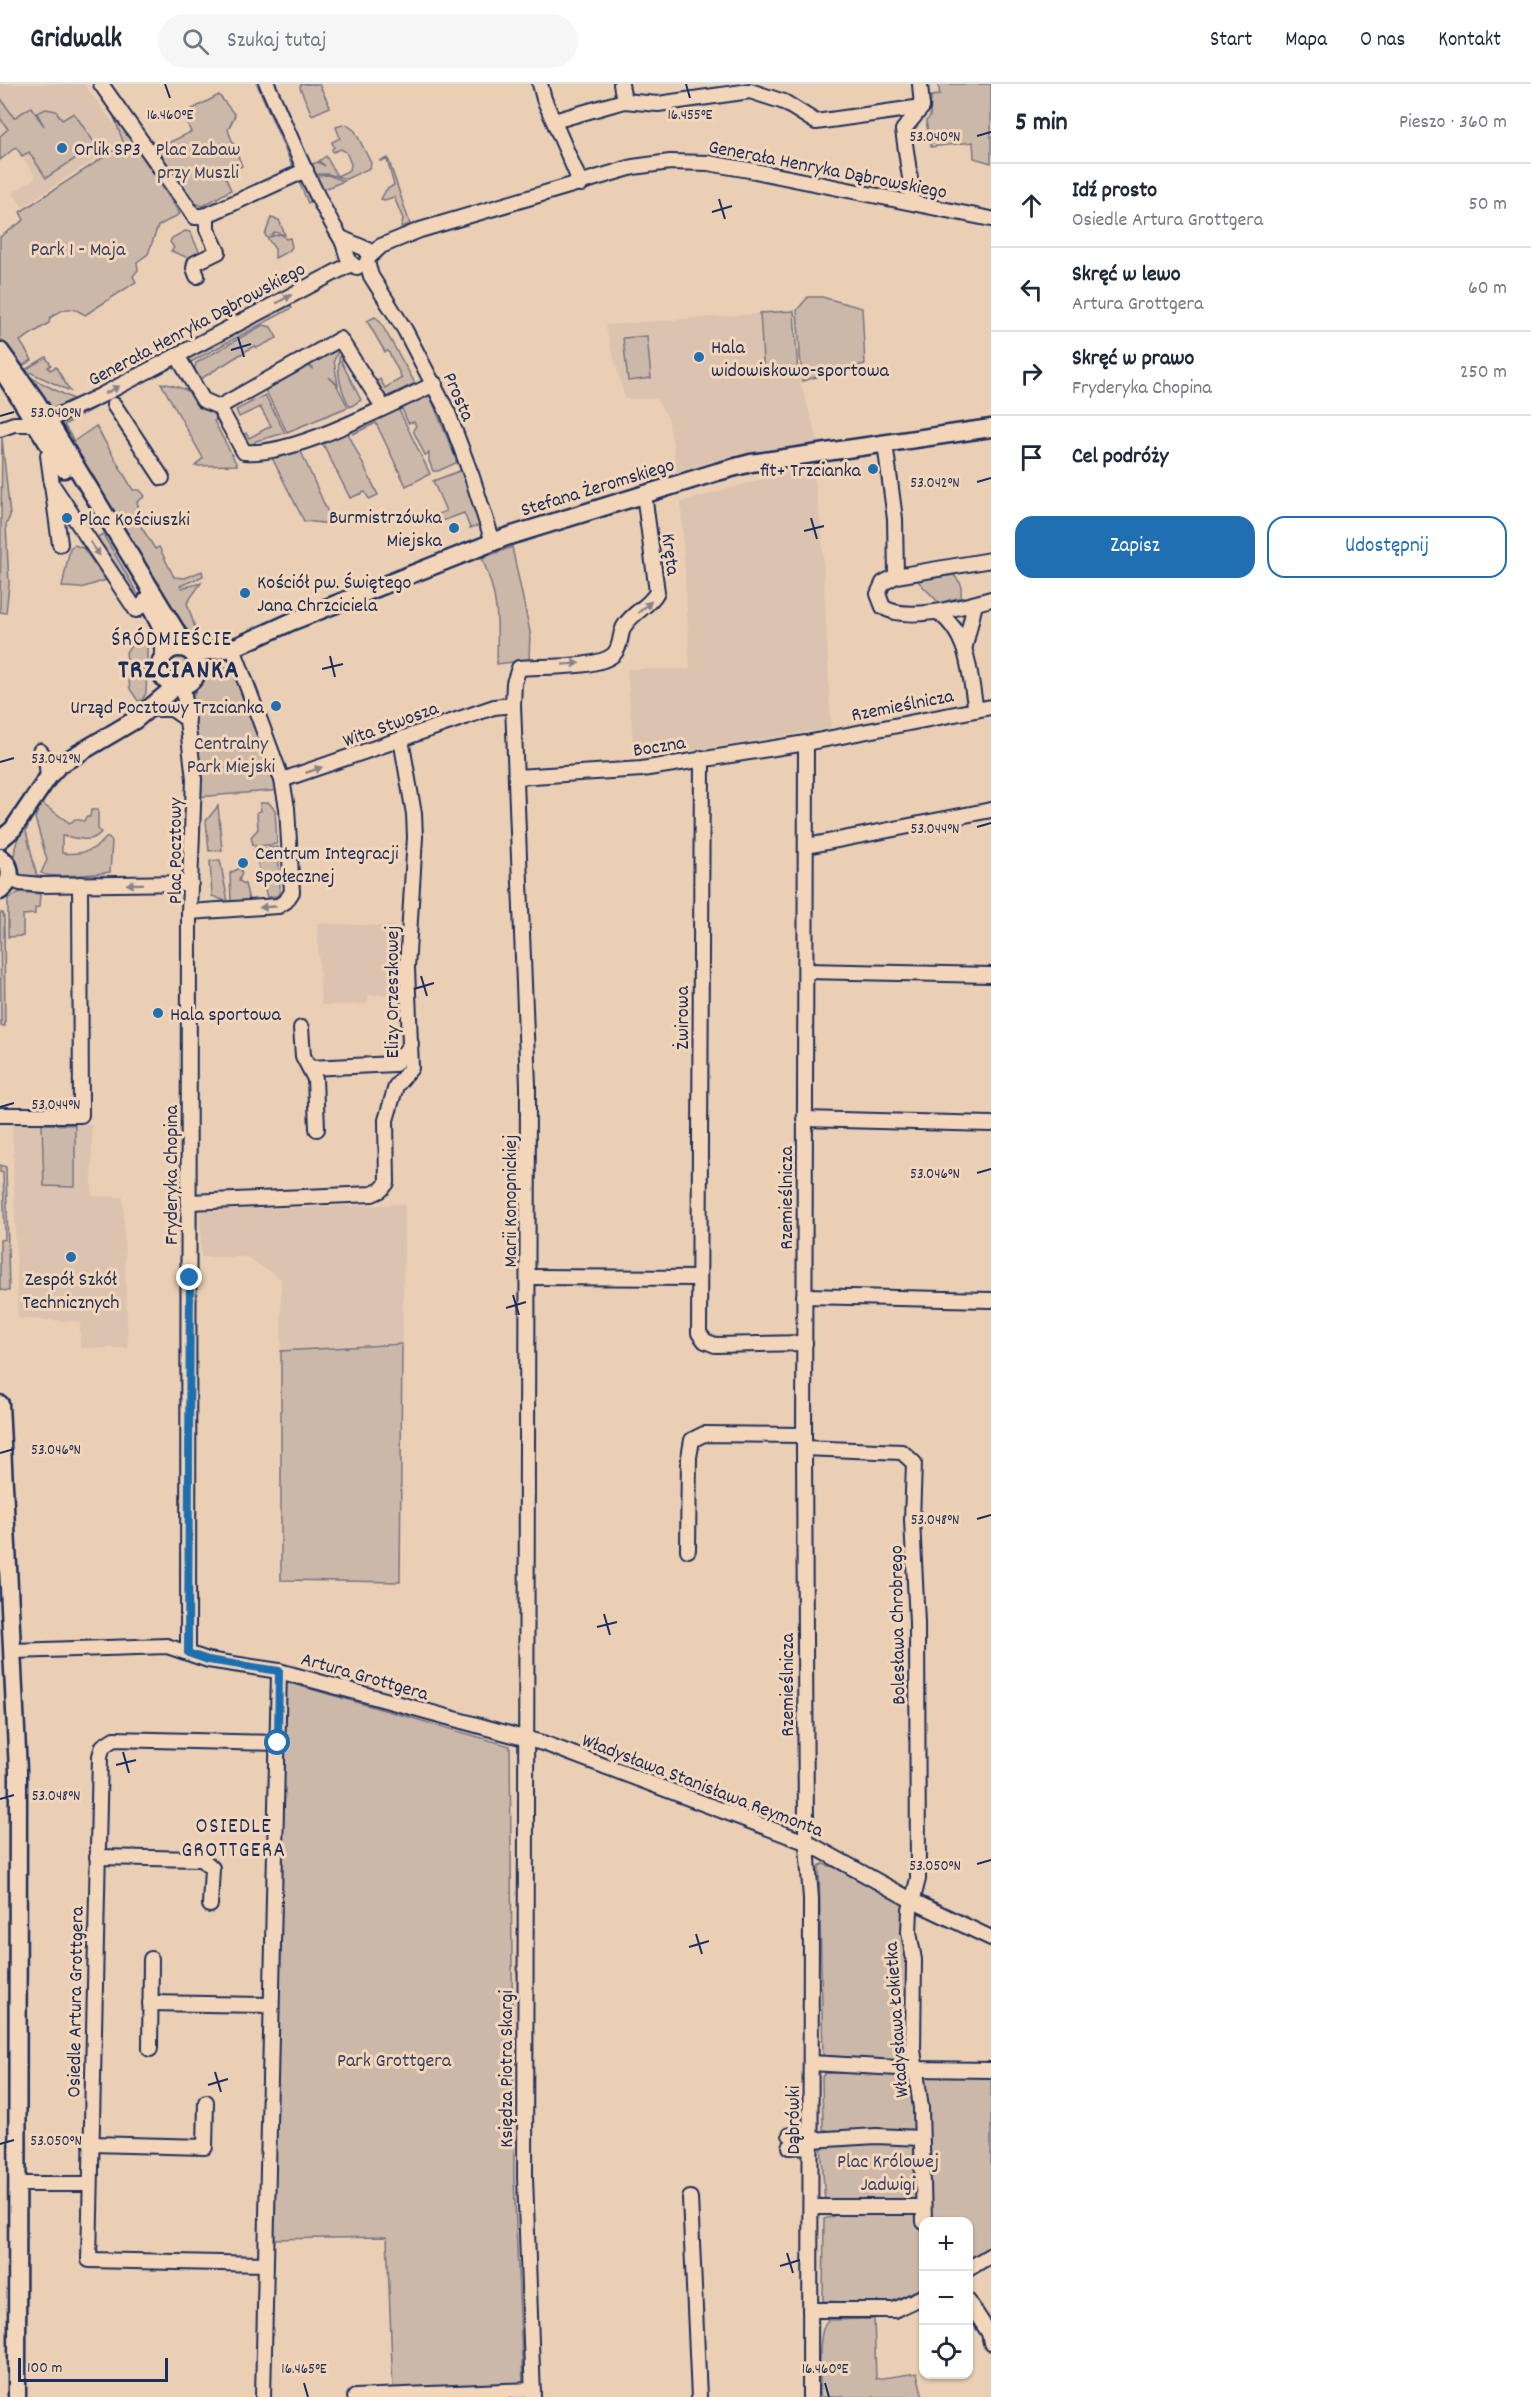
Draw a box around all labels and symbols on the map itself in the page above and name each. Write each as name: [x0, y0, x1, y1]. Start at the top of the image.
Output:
text: 16.460°E: [147, 105, 193, 127]
text: 16.455°E: [668, 105, 713, 127]
text: 53.040°N: [910, 127, 960, 149]
street label: Generała Henryka Dąbrowskiego: [706, 134, 949, 208]
place label: Orlik SP3: [74, 137, 141, 165]
park label: Plac Zabaw przy Muszli: [156, 137, 241, 188]
marker: Orlik SP3: [55, 141, 69, 155]
park label: Park 1 - Maja: [31, 237, 126, 265]
street label: Generała Henryka Dąbrowskiego: [84, 256, 311, 395]
one-way arrow: [276, 294, 293, 304]
place label: Hala widowiskowo-sportowa: [711, 335, 890, 386]
marker: Hala widowiskowo-sportowa: [692, 350, 706, 364]
street label: Prosta: [434, 368, 481, 427]
one-way arrow: [103, 385, 120, 395]
text: 53.040°N: [31, 403, 81, 425]
street label: Stefana Żeromskiego: [518, 452, 678, 526]
place label: fit+ Trzcianka: [760, 458, 862, 486]
marker: fit+ Trzcianka: [866, 462, 880, 476]
text: 53.042°N: [910, 473, 960, 495]
place label: Burmistrzówka Miejska: [329, 505, 443, 556]
place label: Plac Kościuszki: [79, 507, 190, 535]
marker: Plac Kościuszki: [60, 511, 74, 525]
marker: Burmistrzówka Miejska: [447, 521, 461, 535]
street label: Kręta: [653, 532, 686, 578]
one-way arrow: [89, 541, 100, 557]
place label: Kościół pw. Świętego Jana Chrzciciela: [257, 570, 412, 621]
marker: Kościół pw. Świętego Jana Chrzciciela: [238, 586, 252, 600]
one-way arrow: [637, 600, 653, 613]
district label: ŚRÓDMIEŚCIE: [111, 626, 233, 656]
district label: TRZCIANKA: [118, 653, 240, 690]
one-way arrow: [561, 659, 580, 669]
street label: Rzemieślnicza: [849, 683, 957, 731]
place label: Urząd Pocztowy Trzcianka: [70, 695, 265, 723]
street label: Wita Stwosza: [339, 695, 443, 756]
marker: Urząd Pocztowy Trzcianka: [269, 699, 283, 713]
street label: Boczna: [631, 730, 688, 766]
park label: Centralny Park Miejski: [187, 731, 276, 782]
text: 53.042°N: [31, 749, 81, 771]
one-way arrow: [305, 765, 323, 774]
street label: Plac Pocztowy: [163, 797, 191, 904]
text: 53.044°N: [911, 819, 959, 841]
place label: Centrum Integracji Społecznej: [255, 841, 399, 892]
marker: Centrum Integracji Społecznej: [236, 856, 250, 870]
one-way arrow: [126, 879, 145, 889]
one-way arrow: [259, 902, 278, 912]
street label: Elizy Orzeszkowej: [380, 925, 408, 1059]
street label: Żwirowa: [670, 985, 698, 1050]
place label: Hala sportowa: [170, 1002, 281, 1030]
marker: Hala sportowa: [151, 1006, 165, 1020]
text: 53.044°N: [32, 1095, 80, 1117]
street label: Fryderyka Chopina: [159, 1105, 187, 1245]
street label: Marii Konopnickiej: [498, 1135, 526, 1267]
street label: Rzemieślnicza: [774, 1146, 802, 1250]
text: 53.046°N: [910, 1164, 960, 1186]
marker: Zespół Szkół Technicznych: [64, 1250, 78, 1264]
route end: [176, 1264, 202, 1290]
place label: Zespół Szkół Technicznych: [22, 1267, 120, 1318]
text: 53.046°N: [31, 1440, 81, 1462]
text: 53.048°N: [911, 1510, 959, 1532]
street label: Bolesława Chrobrego: [884, 1545, 914, 1705]
street label: Rzemieślnicza: [775, 1633, 803, 1737]
street label: Artura Grottgera: [297, 1646, 432, 1710]
street label: Władysława Stanisława Reymonta: [577, 1728, 827, 1846]
route start: [264, 1729, 290, 1755]
text: 53.048°N: [32, 1786, 80, 1808]
district label: OSIEDLE GROTTGERA: [181, 1813, 287, 1867]
text: 53.050°N: [909, 1856, 961, 1878]
street label: Osiedle Artura Grottgera: [61, 1906, 93, 2098]
street label: Władysława Łokietka: [879, 1940, 917, 2099]
street label: Księdza Piotra Skargi: [494, 1990, 522, 2148]
park label: Park Grottgera: [337, 2048, 452, 2076]
street label: Dąbrówki: [781, 2085, 809, 2154]
text: 53.050°N: [30, 2131, 82, 2153]
park label: Plac Królowej Jadwigi: [837, 2149, 939, 2200]
scale bar: [18, 2355, 168, 2382]
text: 16.465°E: [281, 2359, 327, 2381]
text: 16.460°E: [802, 2359, 848, 2381]

